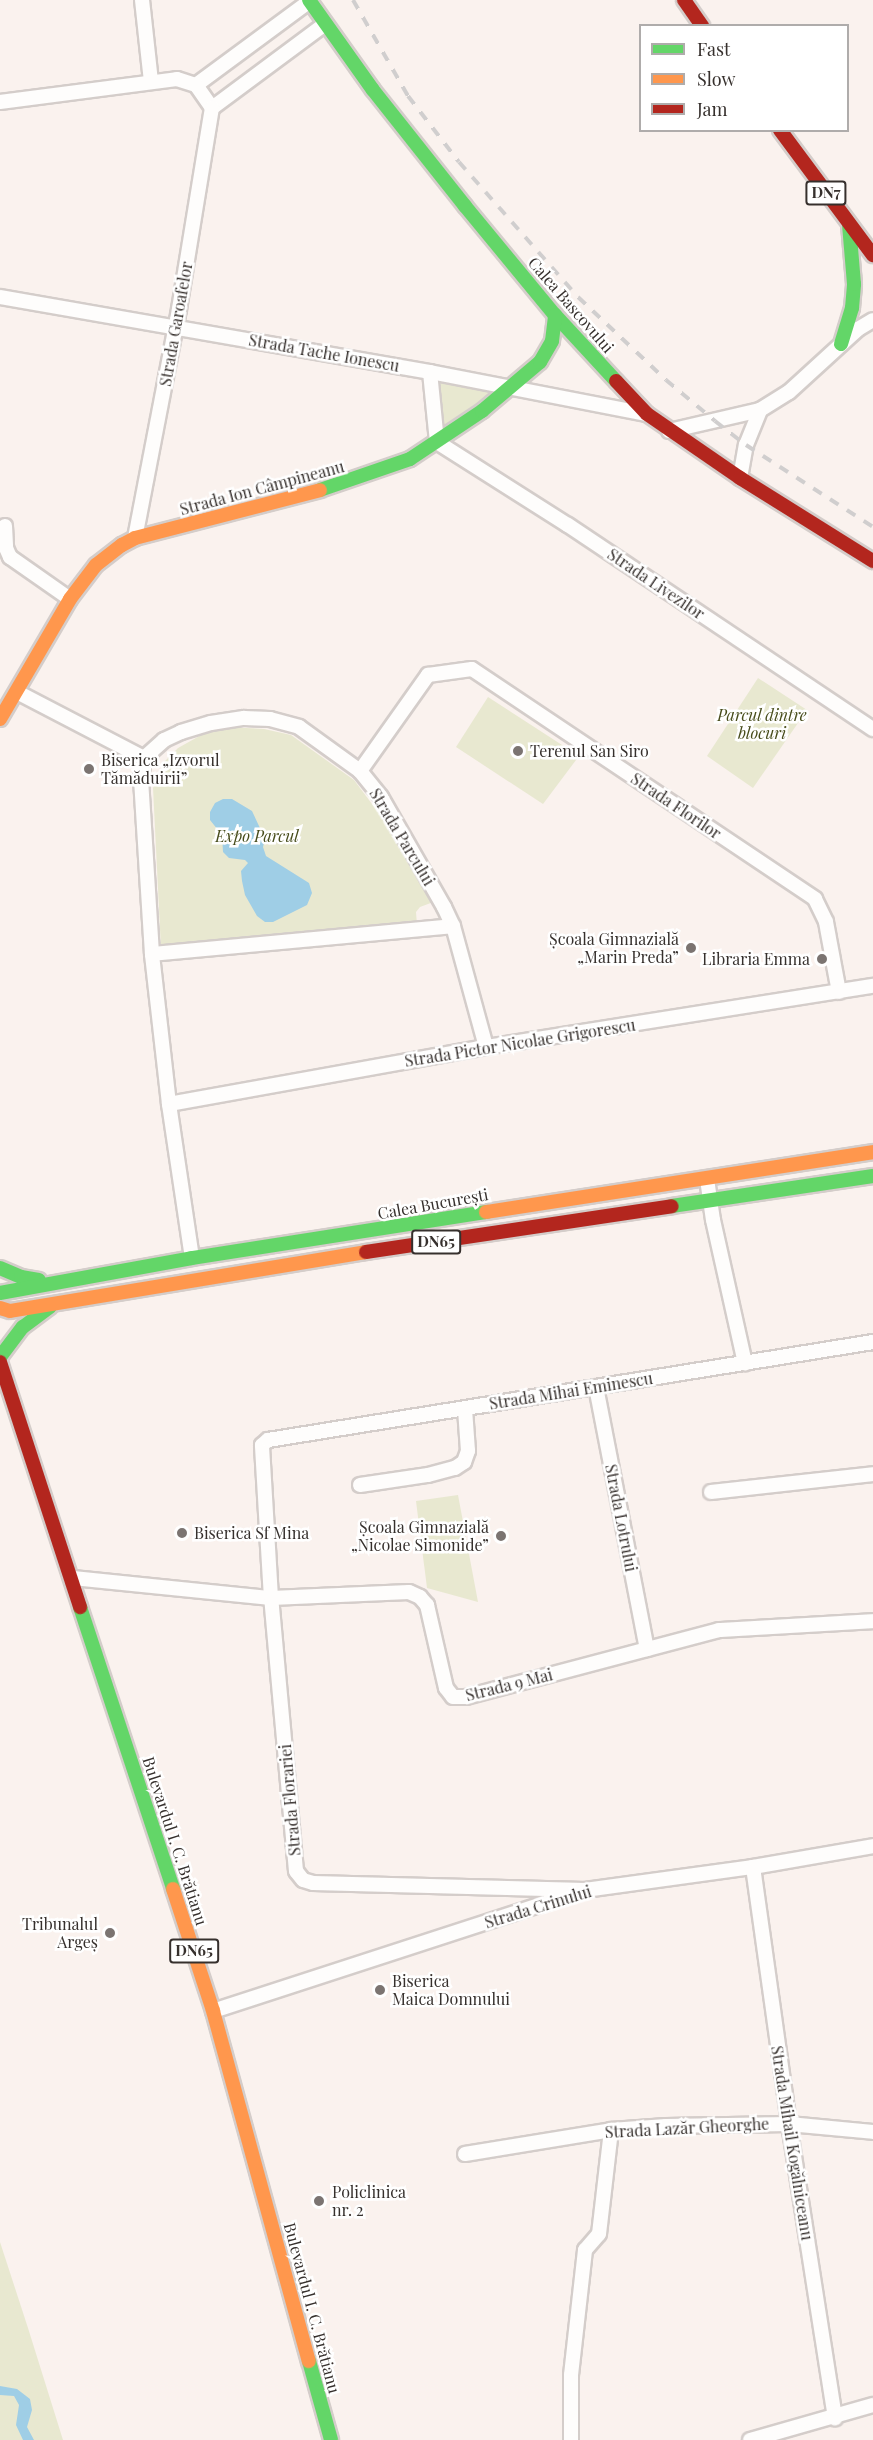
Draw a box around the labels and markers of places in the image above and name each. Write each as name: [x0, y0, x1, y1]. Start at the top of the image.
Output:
place label: Terenul San Siro: [530, 741, 649, 761]
marker: Terenul San Siro: [511, 744, 525, 758]
place label: Biserica „Izvorul Tămăduirii”: [101, 750, 220, 788]
marker: Biserica „Izvorul Tămăduirii”: [82, 762, 96, 776]
place label: Școala Gimnazială „Marin Preda”: [549, 929, 679, 967]
marker: Școala Gimnazială „Marin Preda”: [684, 941, 698, 955]
place label: Libraria Emma: [702, 949, 810, 969]
marker: Libraria Emma: [815, 952, 829, 966]
place label: Școala Gimnazială „Nicolae Simonide”: [351, 1517, 489, 1555]
place label: Biserica Sf Mina: [194, 1523, 309, 1543]
marker: Biserica Sf Mina: [175, 1526, 189, 1540]
marker: Școala Gimnazială „Nicolae Simonide”: [494, 1529, 508, 1543]
place label: Tribunalul Argeș: [22, 1914, 98, 1952]
marker: Tribunalul Argeș: [103, 1926, 117, 1940]
place label: Biserica Maica Domnului: [392, 1971, 510, 2009]
marker: Biserica Maica Domnului: [373, 1983, 387, 1997]
place label: Policlinica nr. 2: [332, 2182, 406, 2220]
marker: Policlinica nr. 2: [310, 2192, 328, 2210]

